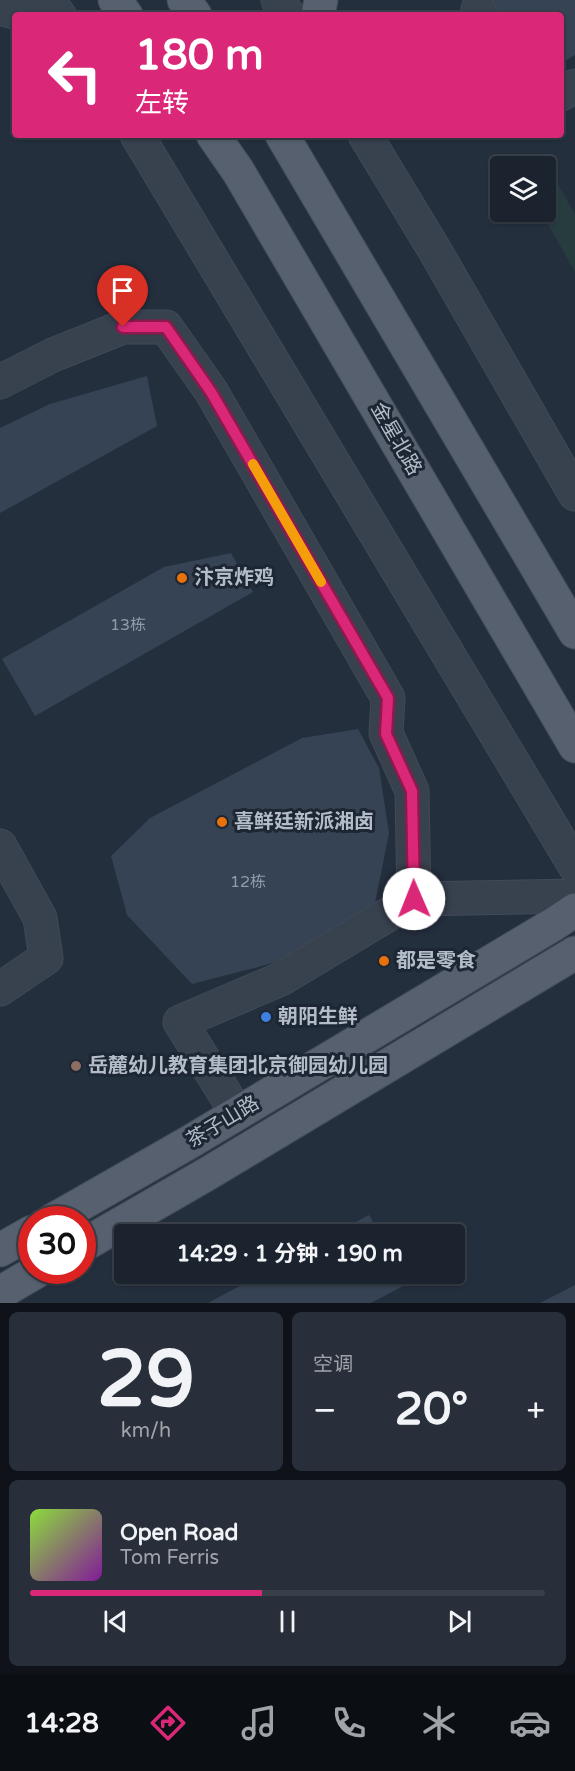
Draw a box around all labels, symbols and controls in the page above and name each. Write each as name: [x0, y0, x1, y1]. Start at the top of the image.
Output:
text: 180 m: [135, 30, 264, 81]
icon: left: [36, 36, 114, 114]
text: 左转: [135, 87, 189, 120]
map controls: [490, 156, 556, 222]
button: layers: [490, 156, 556, 222]
pin: [97, 265, 148, 327]
icon: arrive: [106, 274, 139, 307]
street label: 金星北路: [366, 398, 426, 480]
place label: 汴京炸鸡: [194, 566, 274, 590]
marker: 汴京炸鸡: [175, 571, 189, 585]
house number: 13栋: [110, 615, 146, 635]
place label: 喜鲜廷新派湘卤: [234, 810, 374, 834]
marker: 喜鲜廷新派湘卤: [215, 815, 229, 829]
position arrow: [382, 867, 446, 931]
house number: 12栋: [230, 872, 266, 892]
place label: 都是零食: [396, 949, 476, 973]
marker: 都是零食: [377, 954, 391, 968]
place label: 朝阳生鲜: [278, 1005, 358, 1029]
marker: 朝阳生鲜: [259, 1010, 273, 1024]
place label: 岳麓幼儿教育集团北京御园幼儿园: [88, 1054, 388, 1078]
marker: 岳麓幼儿教育集团北京御园幼儿园: [69, 1059, 83, 1073]
street label: 茶子山路: [183, 1091, 263, 1153]
speed limit sign: 30: [18, 1206, 96, 1284]
text: 14:29 · 1 分钟 · 190 m: [176, 1241, 403, 1267]
text: 29: [97, 1333, 195, 1427]
text: 空调: [313, 1353, 353, 1377]
text: 20°: [395, 1383, 468, 1437]
text: −: [313, 1391, 337, 1430]
text: +: [526, 1391, 545, 1430]
text: km/h: [121, 1419, 171, 1443]
text: Open Road: [120, 1520, 238, 1546]
text: Tom Ferris: [120, 1546, 219, 1570]
icon: previous: [99, 1605, 132, 1638]
icon: pause: [271, 1605, 304, 1638]
icon: next: [443, 1605, 476, 1638]
icon: directions: [147, 1702, 189, 1744]
icon: music: [238, 1702, 280, 1744]
icon: phone: [328, 1702, 370, 1744]
icon: climate: [418, 1702, 460, 1744]
icon: car: [509, 1702, 551, 1744]
text: 14:28: [24, 1707, 99, 1740]

